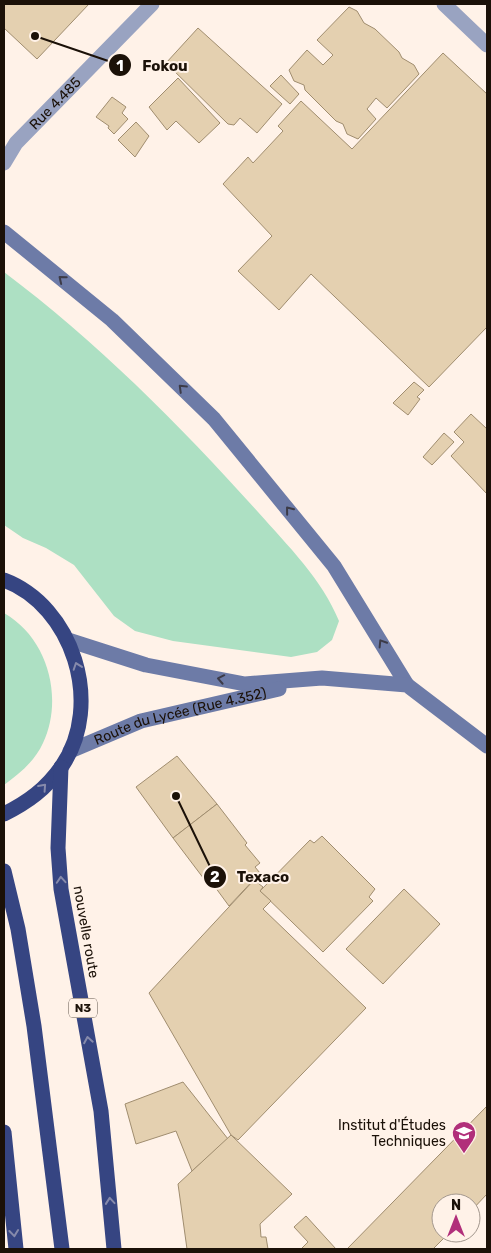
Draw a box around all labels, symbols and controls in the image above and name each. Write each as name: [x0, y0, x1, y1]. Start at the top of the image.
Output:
callout: Fokou: [107, 50, 198, 80]
text: 1: [116, 57, 124, 75]
text: Fokou: [142, 57, 188, 75]
street label: Rue 4.485: [26, 73, 84, 133]
one-way arrow: [58, 276, 67, 285]
one-way arrow: [179, 385, 188, 394]
one-way arrow: [286, 507, 294, 516]
one-way arrow: [378, 640, 388, 649]
one-way arrow: [72, 662, 82, 671]
one-way arrow: [217, 674, 225, 685]
street label: Route du Lycée (Rue 4.352): [91, 684, 268, 748]
one-way arrow: [37, 783, 46, 792]
callout: Texaco: [202, 862, 300, 892]
text: 2: [210, 868, 220, 886]
text: Texaco: [237, 868, 289, 886]
one-way arrow: [55, 875, 66, 883]
street label: nouvelle route: [70, 885, 103, 980]
road number: N3: [69, 998, 97, 1018]
one-way arrow: [84, 1035, 94, 1044]
place label: Institut d'Études Techniques: [338, 1116, 446, 1150]
school or university icon: Institut d'Études Techniques: [451, 1120, 477, 1154]
north arrow: [431, 1193, 481, 1243]
one-way arrow: [104, 1196, 115, 1204]
text: N: [451, 1197, 461, 1214]
one-way arrow: [8, 1229, 19, 1237]

